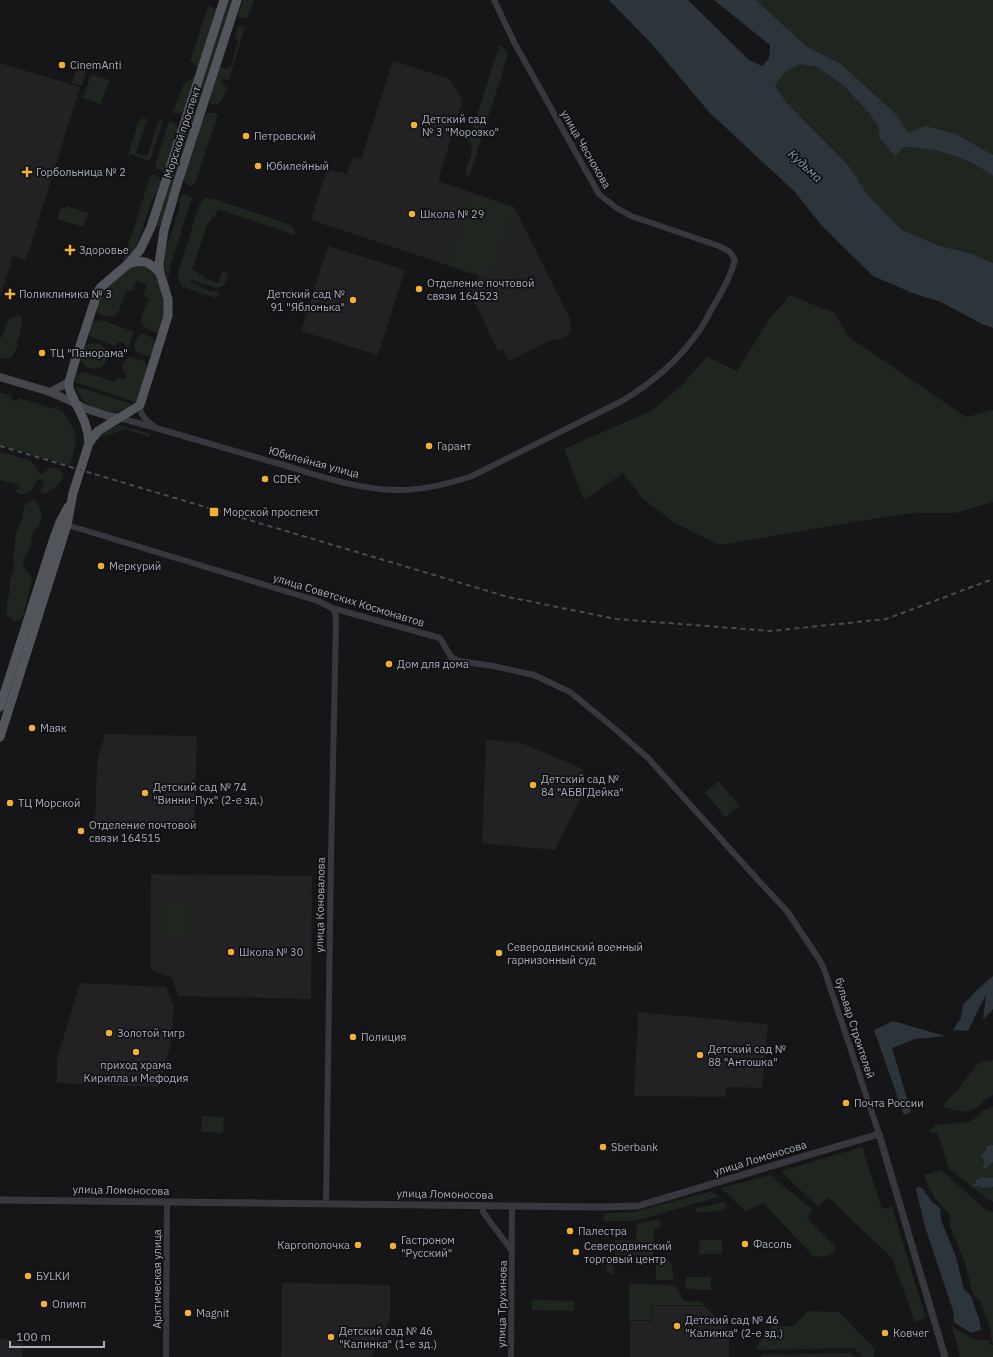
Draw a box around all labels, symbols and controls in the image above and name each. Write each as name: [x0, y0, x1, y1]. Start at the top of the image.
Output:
place label: CinemAnti: [70, 58, 121, 72]
marker: CinemAnti: [57, 60, 67, 70]
street label: Морской проспект: [161, 84, 203, 180]
street label: улица Чеснокова: [558, 107, 614, 191]
place label: Детский сад № 3 "Морозко": [422, 112, 499, 139]
marker: Детский сад № 3 "Морозко": [409, 120, 419, 130]
place label: Петровский: [254, 129, 316, 143]
marker: Петровский: [241, 131, 251, 141]
water label: Кудьма: [785, 146, 825, 185]
place label: Юбилейный: [266, 159, 329, 173]
marker: Юбилейный: [253, 161, 263, 171]
place label: Горбольница № 2: [36, 165, 126, 179]
marker: Горбольница № 2: [21, 166, 33, 178]
place label: Школа № 29: [420, 207, 484, 221]
marker: Школа № 29: [407, 209, 417, 219]
place label: Здоровье: [79, 243, 129, 257]
marker: Здоровье: [64, 244, 76, 256]
place label: Отделение почтовой связи 164523: [427, 276, 534, 303]
marker: Отделение почтовой связи 164523: [414, 284, 424, 294]
place label: Поликлиника № 3: [19, 287, 112, 301]
place label: Детский сад № 91 "Яблонька": [267, 287, 345, 314]
marker: Поликлиника № 3: [4, 288, 16, 300]
marker: Детский сад № 91 "Яблонька": [348, 295, 358, 305]
place label: ТЦ "Панорама": [50, 346, 128, 360]
marker: ТЦ "Панорама": [37, 348, 47, 358]
place label: Гарант: [437, 439, 471, 453]
marker: Гарант: [424, 441, 434, 451]
street label: Юбилейная улица: [267, 443, 361, 481]
place label: CDEK: [273, 472, 301, 486]
marker: CDEK: [260, 474, 270, 484]
place label: Морской проспект: [223, 505, 319, 519]
marker: Морской проспект: [208, 506, 220, 518]
place label: Меркурий: [109, 559, 161, 573]
marker: Меркурий: [96, 561, 106, 571]
street label: улица Советских Космонавтов: [272, 570, 426, 630]
place label: Дом для дома: [397, 657, 469, 671]
marker: Дом для дома: [384, 659, 394, 669]
place label: Маяк: [40, 721, 67, 735]
marker: Маяк: [27, 723, 37, 733]
place label: Детский сад № 84 "АБВГДейка": [541, 772, 624, 799]
place label: Детский сад № 74 "Винни-Пух" (2-е зд.): [153, 780, 263, 807]
marker: Детский сад № 84 "АБВГДейка": [528, 780, 538, 790]
marker: Детский сад № 74 "Винни-Пух" (2-е зд.): [140, 788, 150, 798]
place label: ТЦ Морской: [18, 796, 80, 810]
marker: ТЦ Морской: [5, 798, 15, 808]
place label: Отделение почтовой связи 164515: [89, 818, 196, 845]
marker: Отделение почтовой связи 164515: [76, 826, 86, 836]
street label: улица Коновалова: [312, 857, 328, 953]
place label: Северодвинский военный гарнизонный суд: [507, 940, 643, 967]
place label: Школа № 30: [239, 945, 303, 959]
marker: Школа № 30: [226, 947, 236, 957]
marker: Северодвинский военный гарнизонный суд: [494, 948, 504, 958]
street label: бульвар Строителей: [832, 976, 878, 1080]
place label: Золотой тигр: [117, 1026, 185, 1040]
marker: Золотой тигр: [104, 1028, 114, 1038]
place label: Полиция: [361, 1030, 406, 1044]
marker: Полиция: [348, 1032, 358, 1042]
place label: Детский сад № 88 "Антошка": [708, 1042, 786, 1069]
marker: приход храма Кирилла и Мефодия: [131, 1047, 141, 1057]
marker: Детский сад № 88 "Антошка": [695, 1050, 705, 1060]
place label: приход храма Кирилла и Мефодия: [84, 1058, 188, 1085]
place label: Почта России: [854, 1096, 924, 1110]
marker: Почта России: [841, 1098, 851, 1108]
street label: улица Ломоносова: [712, 1137, 808, 1179]
place label: Sberbank: [611, 1140, 658, 1154]
marker: Sberbank: [598, 1142, 608, 1152]
street label: улица Ломоносова: [72, 1182, 170, 1198]
street label: улица Ломоносова: [396, 1186, 494, 1202]
place label: Палестра: [578, 1224, 627, 1238]
marker: Палестра: [565, 1226, 575, 1236]
street label: Арктическая улица: [150, 1229, 164, 1329]
place label: Гастроном "Русский": [401, 1233, 455, 1260]
place label: Фасоль: [753, 1237, 792, 1251]
place label: Каргополочка: [277, 1238, 350, 1252]
place label: Северодвинский торговый центр: [584, 1239, 672, 1266]
marker: Фасоль: [740, 1239, 750, 1249]
marker: Каргополочка: [353, 1240, 363, 1250]
marker: Гастроном "Русский": [388, 1241, 398, 1251]
marker: Северодвинский торговый центр: [571, 1247, 581, 1257]
street label: улица Трухинова: [494, 1260, 510, 1348]
place label: БУLКИ: [36, 1269, 70, 1283]
marker: БУLКИ: [23, 1271, 33, 1281]
place label: Олимп: [52, 1297, 86, 1311]
marker: Олимп: [39, 1299, 49, 1309]
place label: Magnit: [196, 1306, 230, 1320]
marker: Magnit: [183, 1308, 193, 1318]
place label: Детский сад № 46 "Калинка" (2-е зд.): [685, 1313, 783, 1340]
marker: Детский сад № 46 "Калинка" (2-е зд.): [672, 1321, 682, 1331]
scale bar: [10, 1323, 104, 1349]
place label: Детский сад № 46 "Калинка" (1-е зд.): [339, 1324, 437, 1351]
place label: Ковчег: [893, 1326, 929, 1340]
marker: Ковчег: [880, 1328, 890, 1338]
text: 100 m: [16, 1329, 51, 1344]
marker: Детский сад № 46 "Калинка" (1-е зд.): [326, 1332, 336, 1342]

